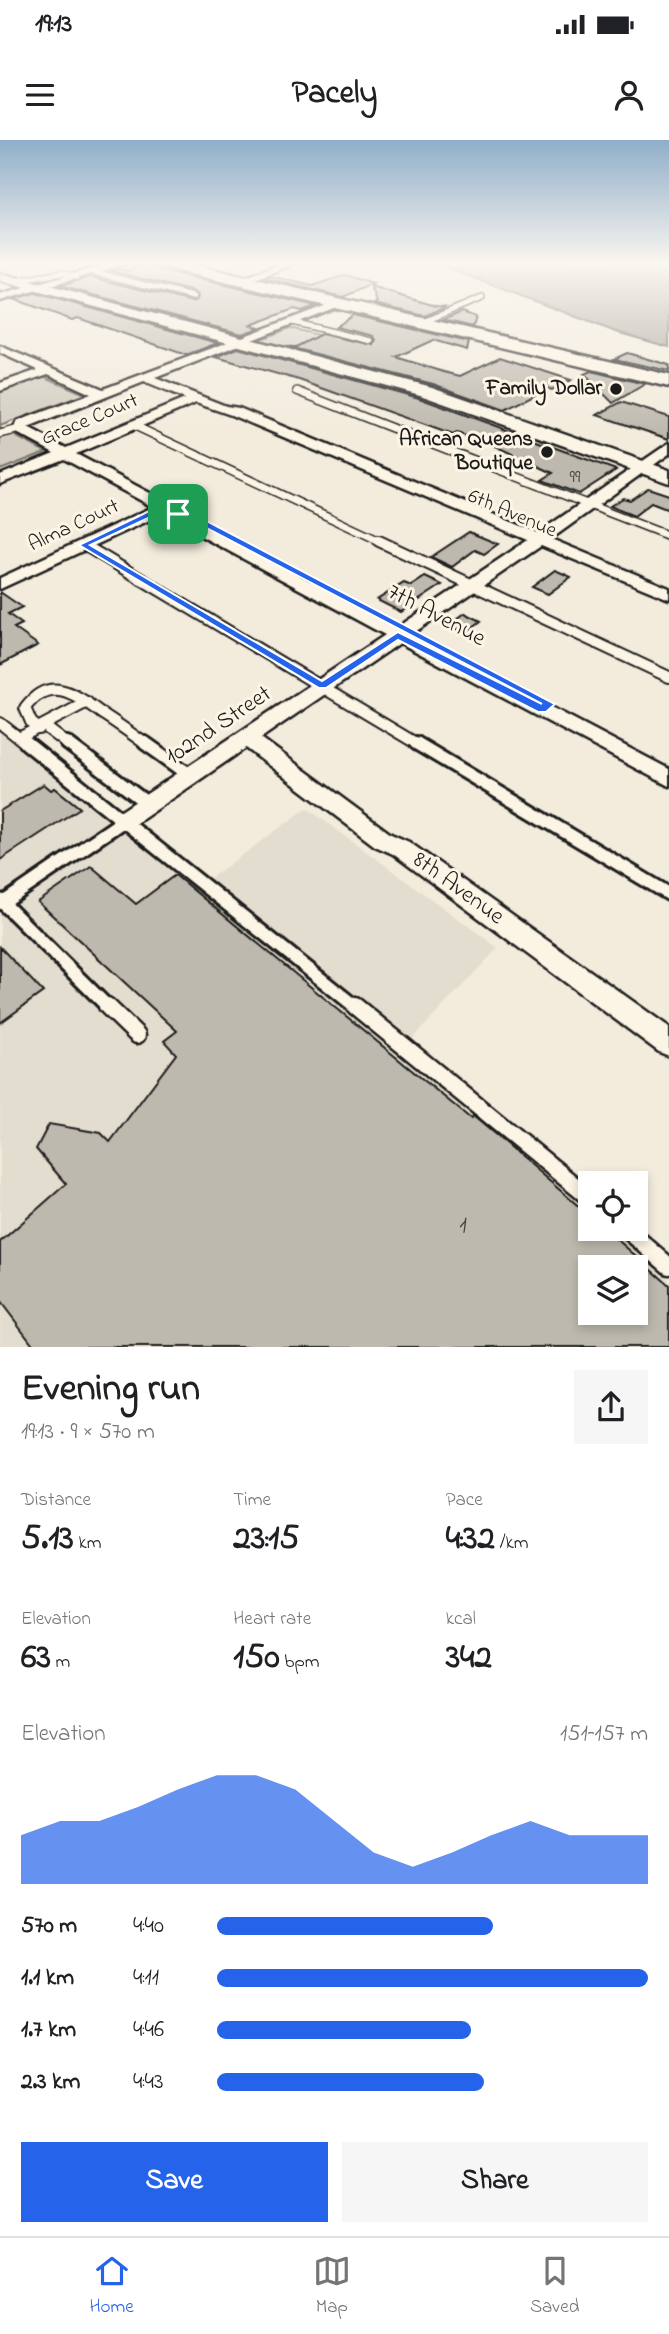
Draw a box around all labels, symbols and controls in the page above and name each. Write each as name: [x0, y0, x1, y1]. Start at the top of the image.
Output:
text: 19:13: [35, 6, 72, 44]
text: Pacely: [292, 71, 377, 118]
icon: menu: [21, 76, 59, 114]
icon: person: [610, 76, 648, 114]
place label: Family Dollar: [485, 374, 602, 406]
marker: Family Dollar: [608, 381, 624, 397]
street label: Grace Court: [37, 386, 143, 454]
place label: African Queens Boutique: [399, 425, 534, 479]
marker: African Queens Boutique: [539, 444, 555, 460]
house number: 99: [570, 465, 581, 491]
street label: 6th Avenue: [463, 482, 562, 546]
pin: [148, 484, 208, 544]
street label: Alma Court: [24, 492, 124, 560]
icon: arrive: [159, 495, 197, 533]
street label: 7th Avenue: [380, 575, 492, 657]
street label: 102nd Street: [159, 677, 279, 775]
street label: 8th Avenue: [405, 844, 511, 935]
map controls: [578, 1171, 648, 1325]
button: locate: [578, 1171, 648, 1241]
house number: 1: [459, 1209, 467, 1244]
button: layers: [578, 1255, 648, 1325]
text: Evening run: [21, 1362, 200, 1418]
button: share: [574, 1370, 648, 1444]
text: 19:13 · 9 × 570 m: [21, 1416, 155, 1449]
text: Distance: [21, 1487, 91, 1514]
text: Time: [233, 1487, 271, 1514]
text: Pace: [446, 1487, 483, 1514]
text: 5.13: [21, 1514, 74, 1565]
text: 23:15: [233, 1514, 299, 1565]
text: 4:32: [446, 1514, 495, 1565]
text: km: [74, 1530, 102, 1557]
text: /km: [495, 1530, 529, 1557]
text: Elevation: [21, 1606, 91, 1633]
text: Heart rate: [233, 1606, 311, 1633]
text: kcal: [446, 1606, 476, 1633]
text: 63: [21, 1633, 51, 1684]
text: 150: [233, 1633, 280, 1684]
text: 342: [446, 1633, 492, 1684]
text: m: [51, 1649, 70, 1676]
text: bpm: [280, 1649, 319, 1676]
text: Elevation: [21, 1718, 106, 1751]
text: 151–157 m: [560, 1718, 648, 1751]
text: 570 m: [21, 1910, 77, 1943]
text: 4:40: [133, 1910, 164, 1943]
text: 1.1 km: [21, 1962, 74, 1995]
text: 4:11: [133, 1962, 159, 1995]
text: 1.7 km: [21, 2014, 76, 2047]
text: 4:46: [133, 2014, 164, 2047]
text: 2.3 km: [21, 2066, 80, 2099]
text: 4:43: [133, 2066, 163, 2099]
button: Save: [21, 2142, 328, 2222]
button: Share: [342, 2142, 648, 2222]
tab: Home: [90, 2252, 134, 2321]
tab: Map: [313, 2252, 351, 2321]
tab: Saved: [530, 2252, 579, 2321]

